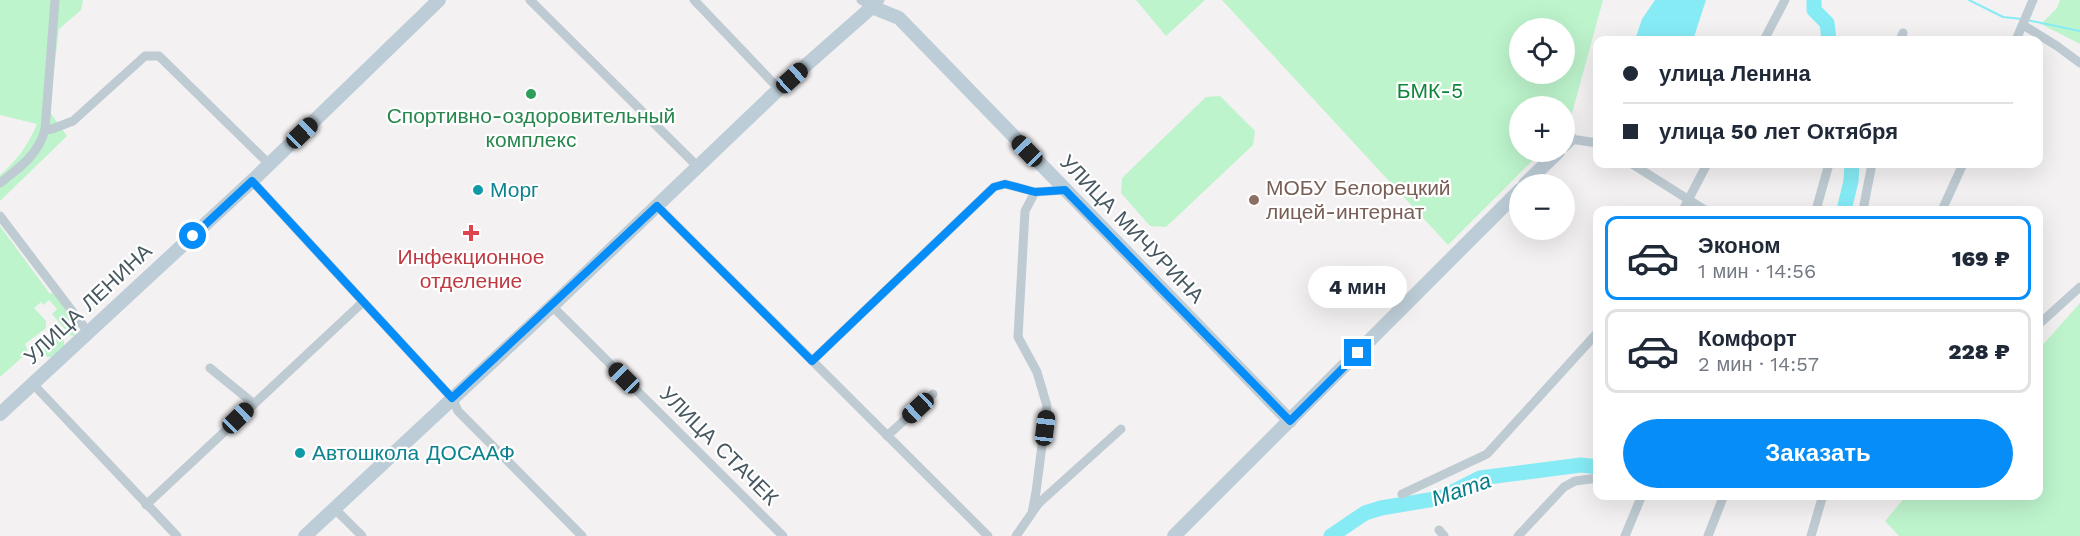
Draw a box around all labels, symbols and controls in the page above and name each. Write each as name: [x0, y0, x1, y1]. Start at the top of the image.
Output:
map controls: [1509, 18, 1575, 240]
button: locate: [1509, 18, 1575, 84]
car: [773, 59, 811, 97]
text: улица Ленина: [1659, 61, 1811, 86]
park label: БМК-5: [1397, 78, 1463, 103]
marker: Спортивно-оздоровительный комплекс: [524, 87, 538, 101]
button: +: [1509, 96, 1575, 162]
place label: Спортивно-оздоровительный комплекс: [387, 103, 675, 152]
car: [283, 114, 321, 152]
text: улица 50 лет Октября: [1659, 119, 1898, 144]
car: [1008, 132, 1046, 170]
street label: УЛИЦА МИЧУРИНА: [1055, 149, 1210, 308]
button: −: [1509, 174, 1575, 240]
place label: МОБУ Белорецкий лицей-интернат: [1266, 175, 1451, 224]
place label: Морг: [490, 177, 539, 202]
marker: Морг: [471, 183, 485, 197]
marker: МОБУ Белорецкий лицей-интернат: [1247, 193, 1261, 207]
route start: [179, 222, 206, 249]
marker: Инфекционное отделение: [462, 224, 480, 242]
icon: car: [1626, 231, 1680, 285]
text: Эконом: [1698, 233, 1781, 258]
street label: УЛИЦА ЛЕНИНА: [19, 238, 157, 369]
place label: Инфекционное отделение: [398, 244, 544, 293]
text: 169 ₽: [1952, 246, 2010, 271]
text: 1 мин · 14:56: [1698, 259, 1816, 283]
callout: 4 мин: [1308, 266, 1408, 308]
text: 4 мин: [1329, 275, 1386, 299]
icon: car: [1626, 324, 1680, 378]
text: Комфорт: [1698, 326, 1797, 351]
route end: [1344, 339, 1371, 366]
text: 228 ₽: [1948, 339, 2010, 364]
text: 2 мин · 14:57: [1698, 352, 1819, 376]
car: [605, 359, 643, 397]
street label: УЛИЦА СТАЧЕК: [655, 381, 784, 511]
car: [899, 389, 937, 427]
car: [219, 399, 257, 437]
car: [1034, 409, 1056, 447]
button: Заказать: [1623, 419, 2013, 488]
place label: Автошкола ДОСААФ: [312, 440, 515, 465]
marker: Автошкола ДОСААФ: [293, 446, 307, 460]
water label: Мата: [1428, 468, 1494, 511]

